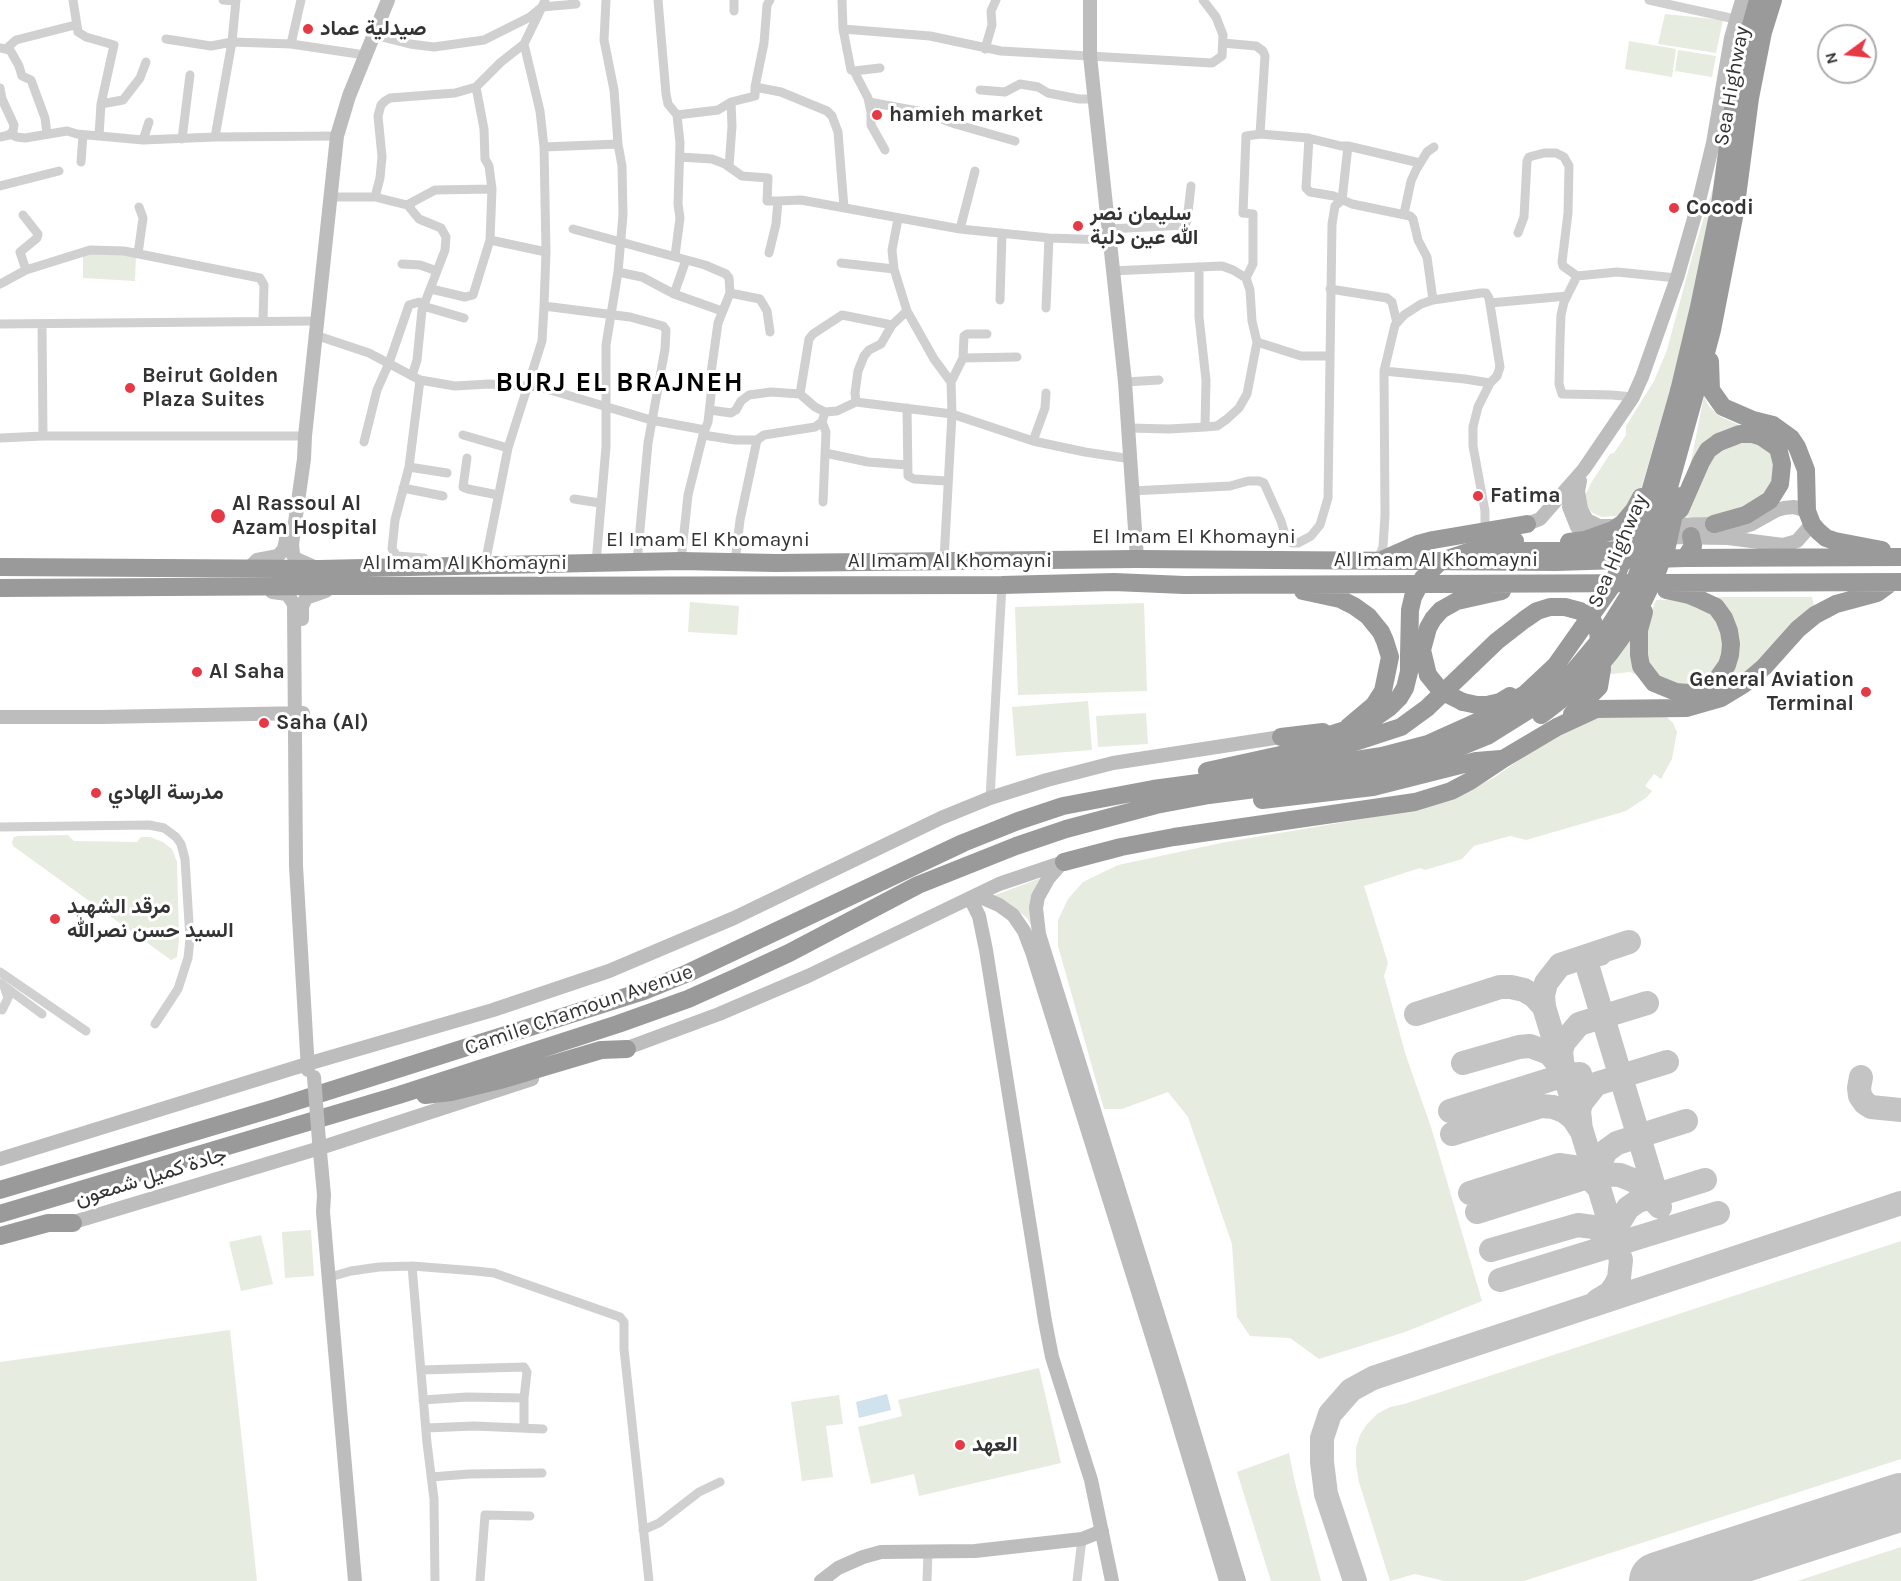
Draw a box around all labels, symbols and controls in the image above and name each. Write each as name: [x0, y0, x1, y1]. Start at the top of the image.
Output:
place label: صيدلية عماد: [320, 16, 427, 42]
marker: صيدلية عماد: [301, 22, 315, 36]
street label: Sea Highway: [1709, 24, 1755, 148]
north arrow: [1817, 24, 1877, 84]
text: N: [1820, 50, 1842, 66]
place label: hamieh market: [889, 102, 1043, 128]
marker: hamieh market: [870, 108, 884, 122]
place label: Cocodi: [1686, 195, 1754, 221]
place label: سليمان نصر الله عين دلبة: [1090, 201, 1198, 251]
marker: Cocodi: [1667, 201, 1681, 215]
marker: سليمان نصر الله عين دلبة: [1071, 219, 1085, 233]
place label: Beirut Golden Plaza Suites: [142, 363, 278, 413]
district label: BURJ EL BRAJNEH: [496, 367, 744, 399]
marker: Beirut Golden Plaza Suites: [123, 381, 137, 395]
place label: Fatima: [1490, 483, 1561, 509]
marker: Fatima: [1471, 489, 1485, 503]
street label: Sea Highway: [1583, 490, 1653, 612]
place label: Al Rassoul Al Azam Hospital: [232, 491, 377, 541]
marker: Al Rassoul Al Azam Hospital: [209, 507, 227, 525]
street label: El Imam El Khomayni: [1092, 524, 1296, 550]
street label: El Imam El Khomayni: [606, 527, 810, 553]
street label: Al Imam Al Khomayni: [1334, 547, 1538, 573]
street label: Al Imam Al Khomayni: [848, 548, 1052, 574]
street label: Al Imam Al Khomayni: [363, 550, 567, 576]
place label: Al Saha: [209, 659, 285, 685]
marker: Al Saha: [190, 665, 204, 679]
place label: General Aviation Terminal: [1689, 667, 1854, 717]
marker: General Aviation Terminal: [1859, 685, 1873, 699]
place label: Saha (Al): [276, 710, 369, 736]
marker: Saha (Al): [257, 716, 271, 730]
place label: مدرسة الهادي: [108, 780, 224, 806]
marker: مدرسة الهادي: [89, 786, 103, 800]
place label: مرقد الشهيد السيد حسن نصرالله: [67, 894, 234, 944]
marker: مرقد الشهيد السيد حسن نصرالله: [48, 912, 62, 926]
street label: Camile Chamoun Avenue: [462, 959, 696, 1061]
street label: جادة كميل شمعون: [72, 1142, 230, 1212]
place label: العهد: [972, 1432, 1018, 1458]
marker: العهد: [953, 1438, 967, 1452]

